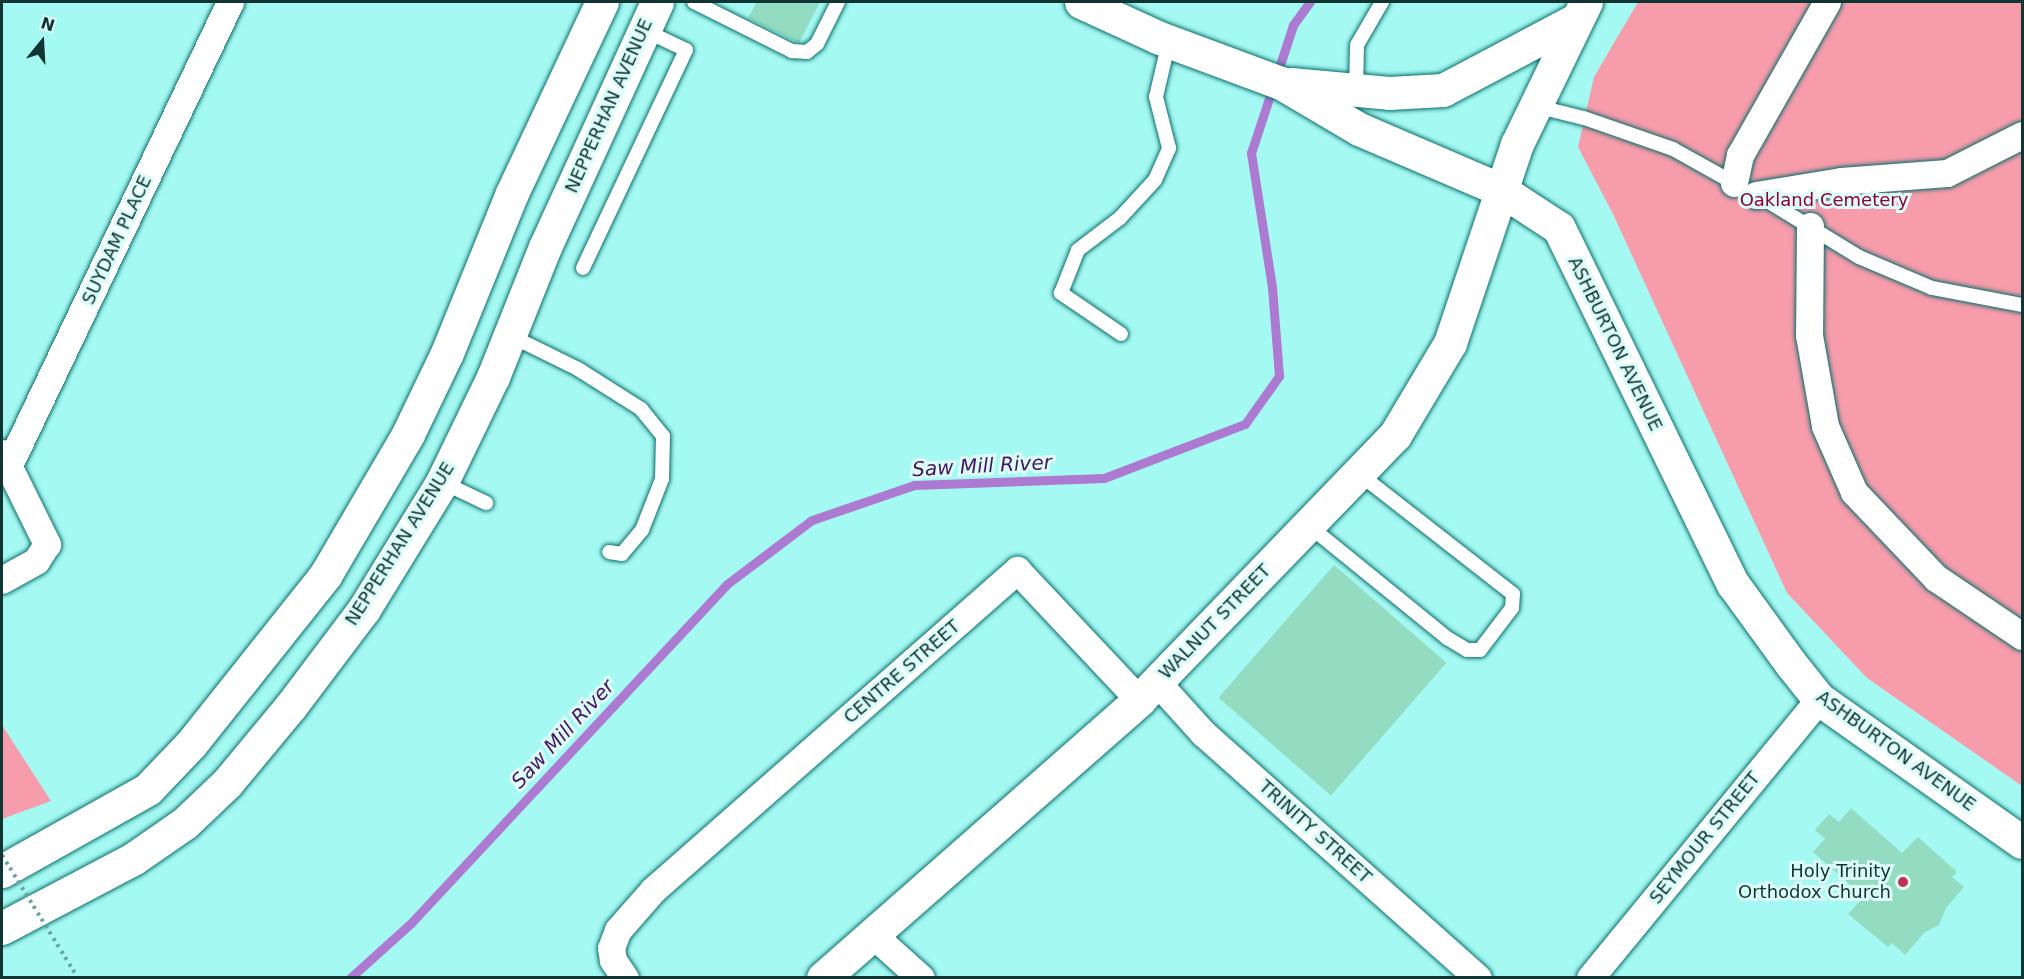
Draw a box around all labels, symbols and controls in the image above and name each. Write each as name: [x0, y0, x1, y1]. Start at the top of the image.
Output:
north arrow: [12, 12, 72, 72]
text: N: [38, 13, 57, 36]
street label: NEPPERHAN AVENUE: [561, 16, 657, 196]
street label: SUYDAM PLACE: [78, 172, 156, 308]
park label: Oakland Cemetery: [1740, 189, 1908, 211]
street label: ASHBURTON AVENUE: [1563, 253, 1667, 435]
water label: Saw Mill River: [912, 450, 1052, 482]
street label: NEPPERHAN AVENUE: [341, 458, 459, 630]
street label: WALNUT STREET: [1155, 560, 1275, 684]
street label: CENTRE STREET: [840, 616, 964, 728]
water label: Saw Mill River: [507, 675, 619, 793]
street label: ASHBURTON AVENUE: [1812, 686, 1980, 816]
street label: SEYMOUR STREET: [1645, 768, 1765, 908]
street label: TRINITY STREET: [1254, 776, 1376, 888]
place label: Holy Trinity Orthodox Church: [1738, 861, 1891, 904]
marker: Holy Trinity Orthodox Church: [1896, 875, 1910, 889]

